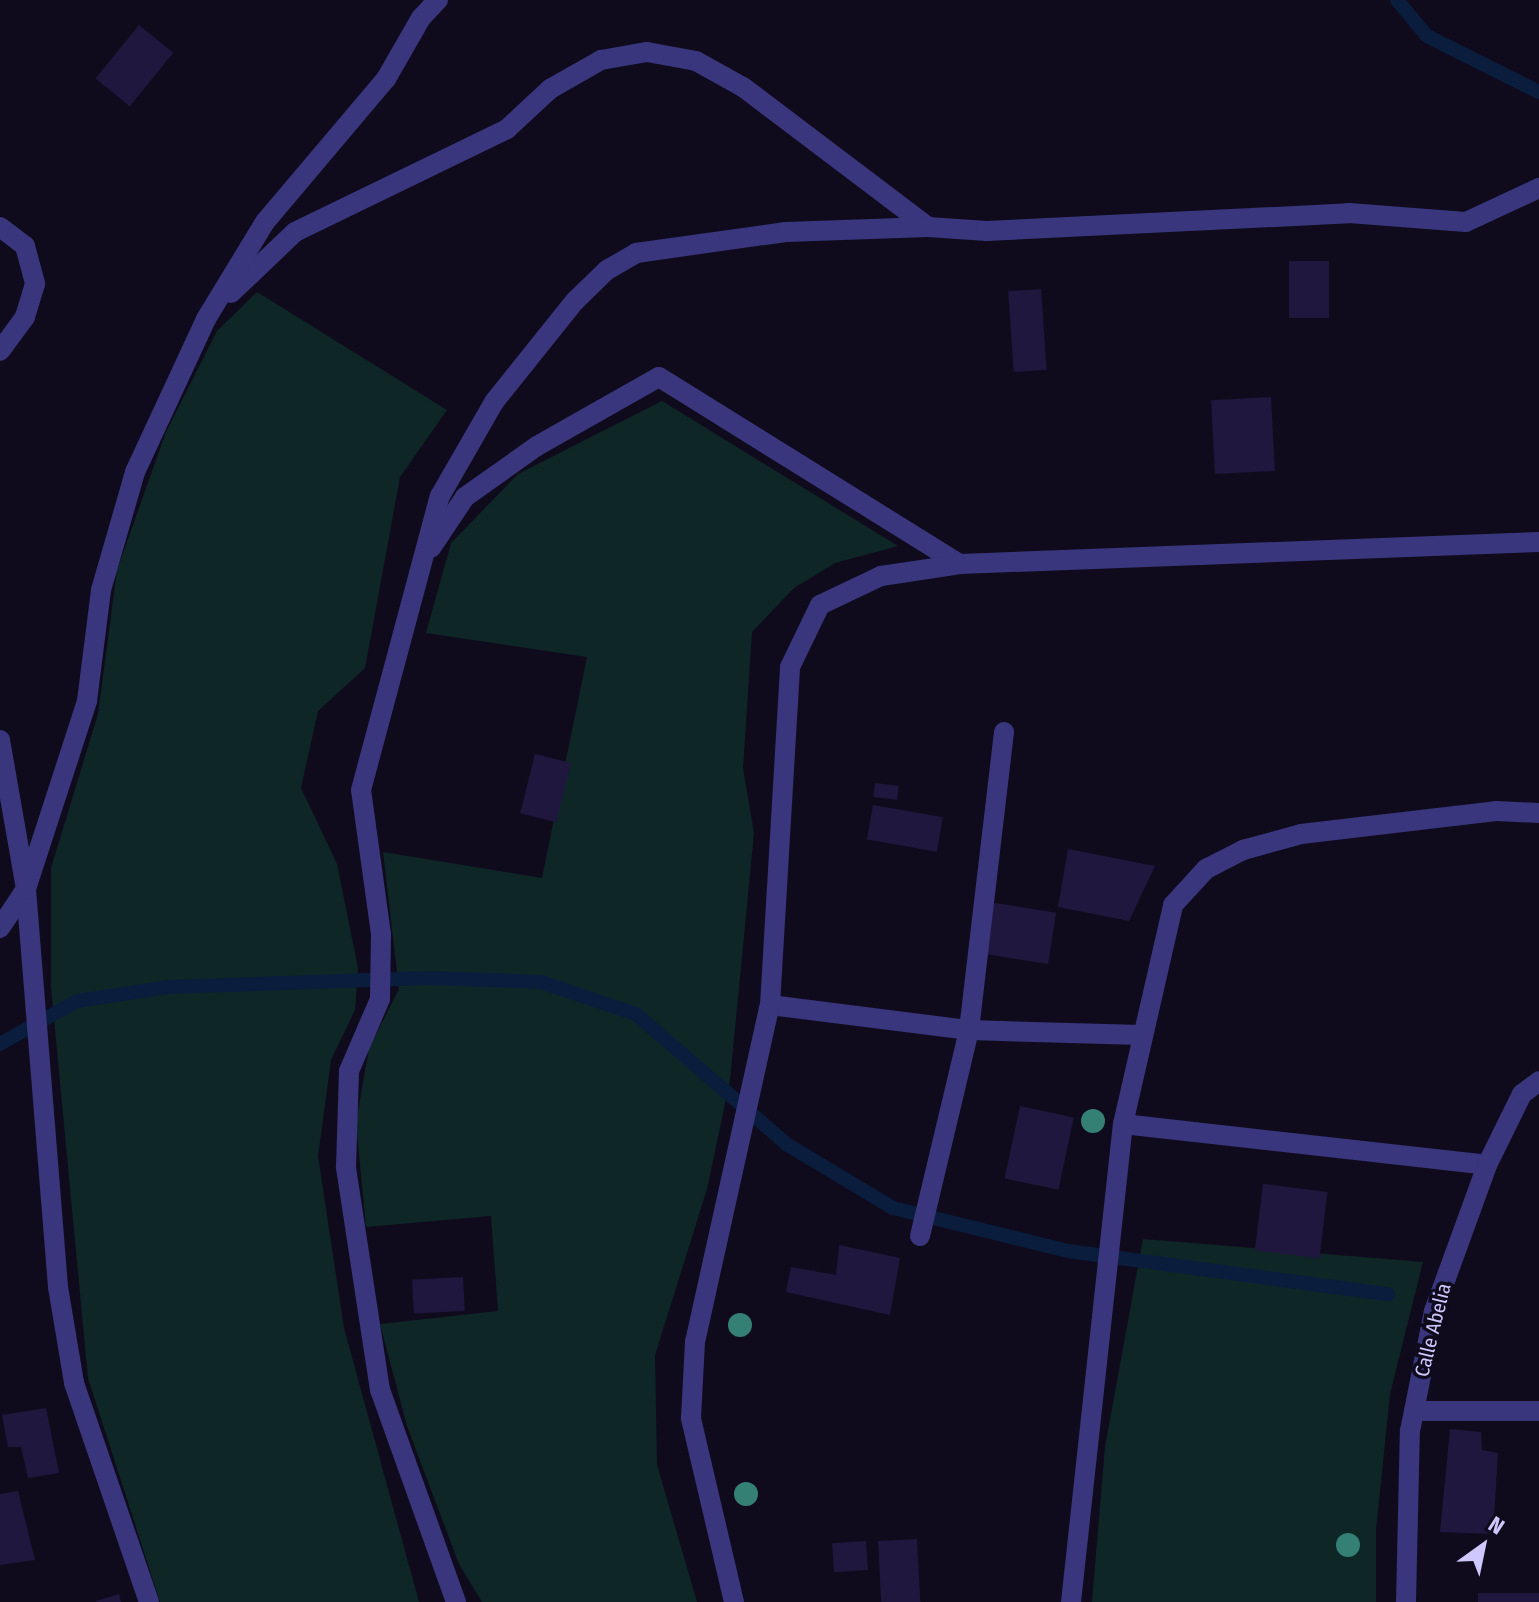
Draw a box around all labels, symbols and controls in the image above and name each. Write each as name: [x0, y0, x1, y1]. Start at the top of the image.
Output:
street label: Calle Abelia: [1410, 1281, 1456, 1379]
north arrow: [1443, 1506, 1523, 1586]
text: N: [1483, 1511, 1509, 1540]

